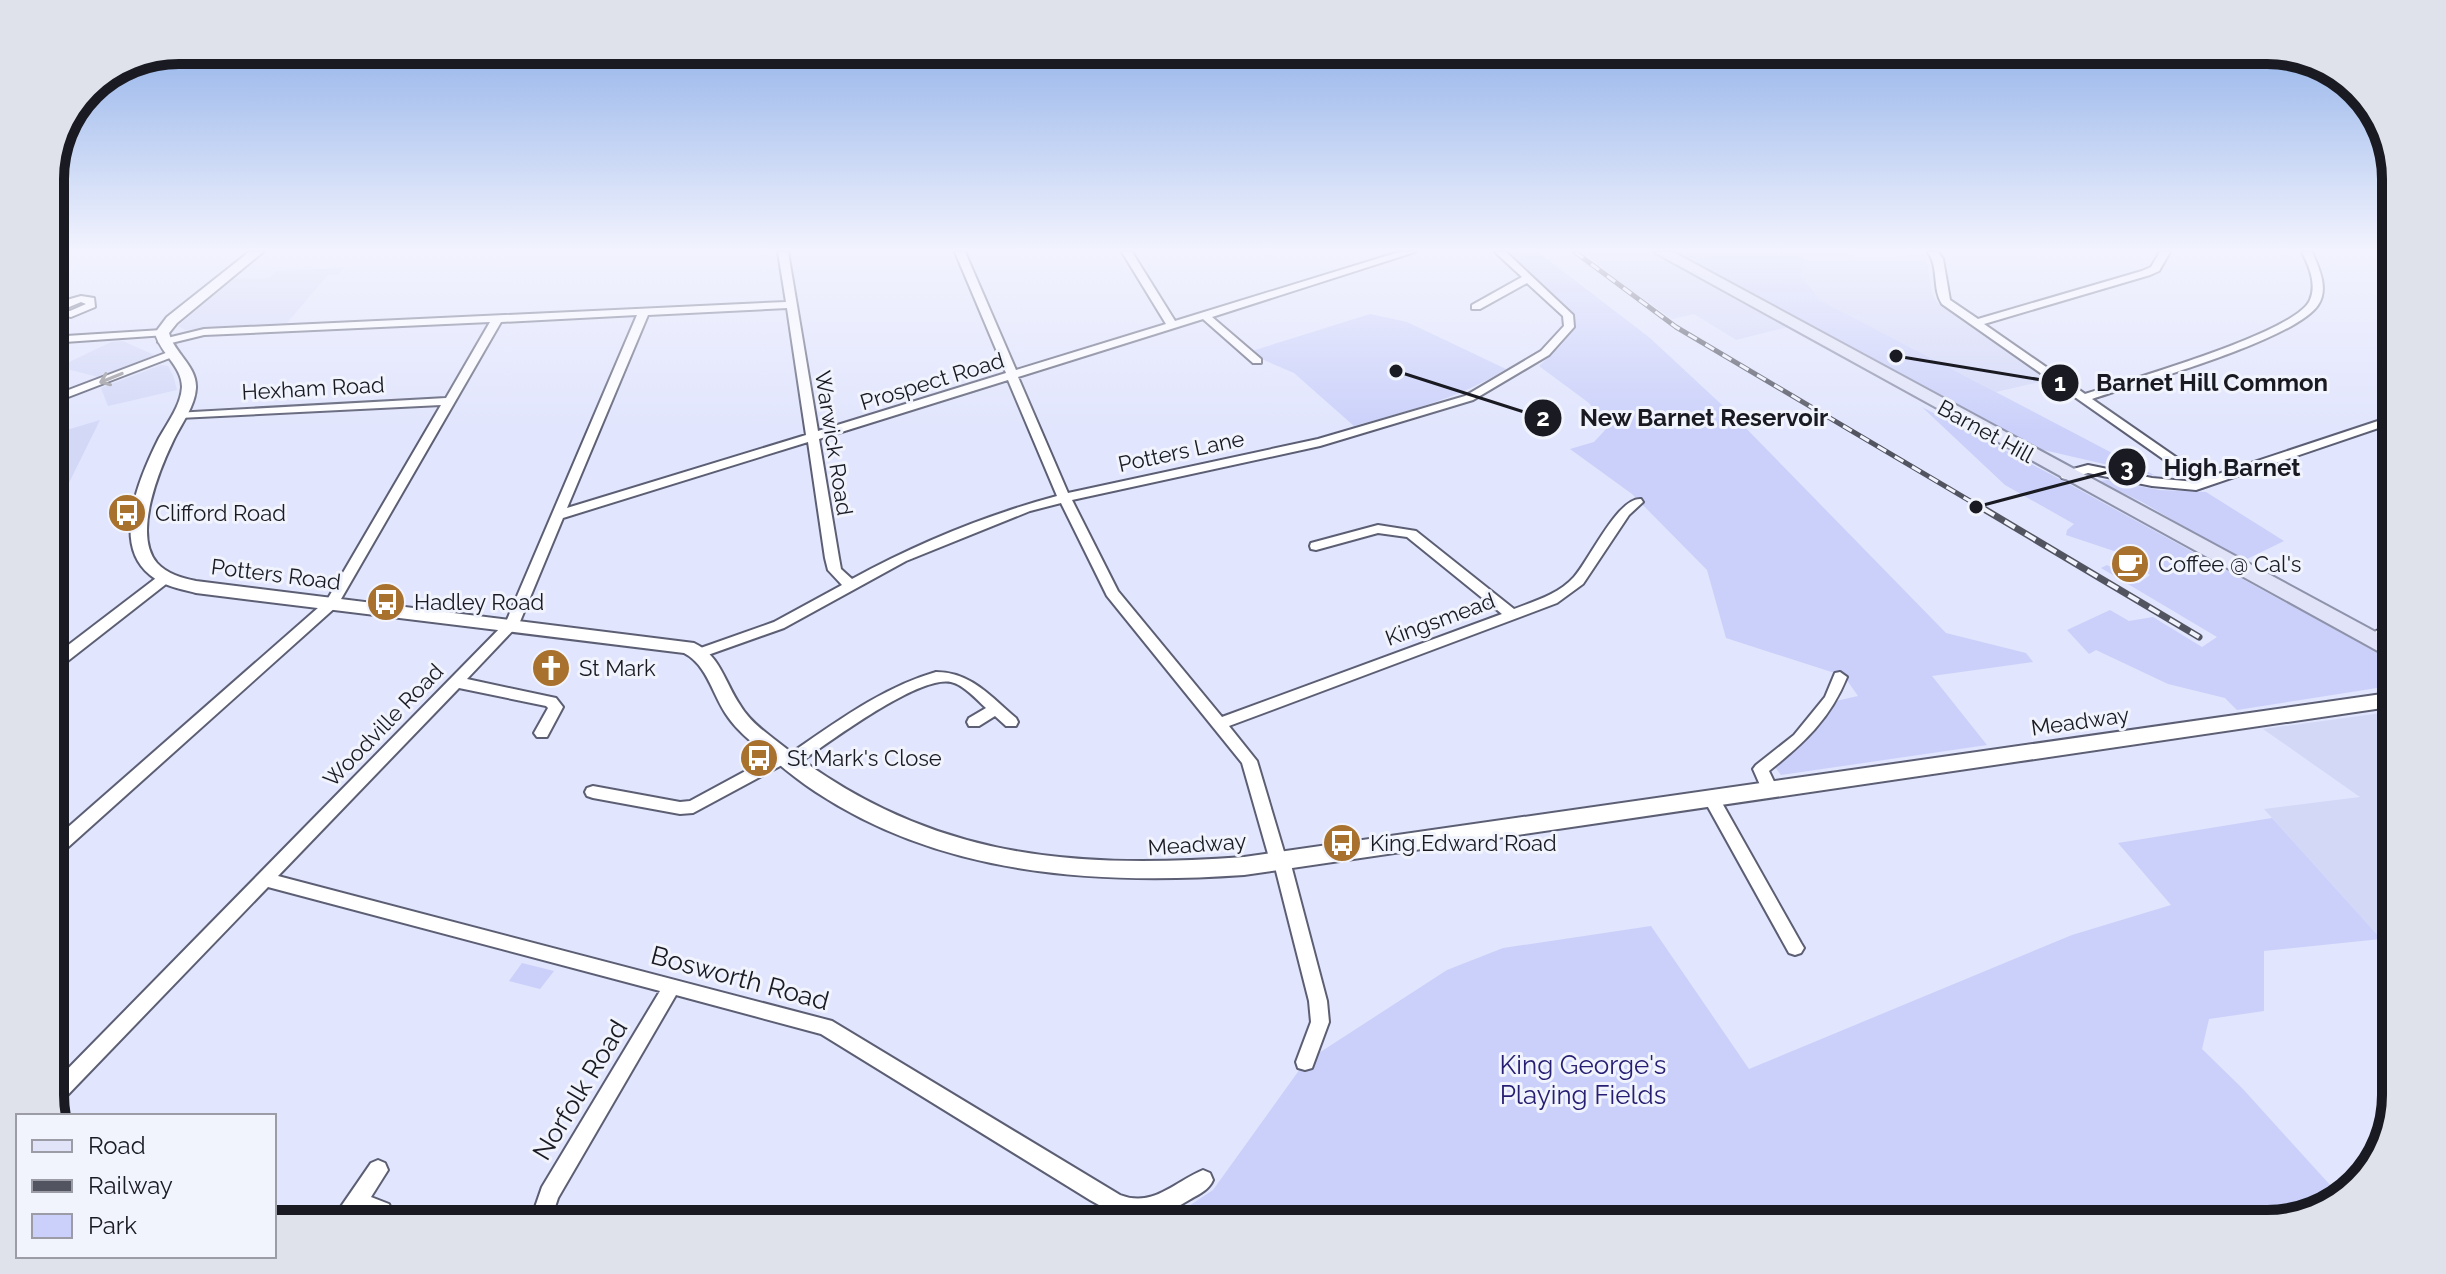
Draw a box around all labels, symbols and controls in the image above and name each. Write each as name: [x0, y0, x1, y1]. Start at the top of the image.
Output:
street label: Prospect Road: [857, 347, 1007, 415]
callout: Barnet Hill Common: [2040, 359, 2345, 407]
text: 1: [2054, 368, 2066, 397]
text: Barnet Hill Common: [2096, 368, 2328, 397]
street label: Warwick Road: [810, 369, 858, 517]
street label: Hexham Road: [241, 371, 385, 405]
one-way arrow: [99, 372, 124, 386]
callout: New Barnet Reservoir: [1523, 394, 1844, 442]
street label: Barnet Hill: [1933, 394, 2039, 468]
text: 2: [1536, 403, 1550, 432]
text: New Barnet Reservoir: [1580, 403, 1828, 432]
street label: Potters Lane: [1116, 425, 1247, 477]
callout: High Barnet: [2107, 443, 2316, 491]
text: 3: [2120, 453, 2134, 482]
text: High Barnet: [2164, 453, 2300, 482]
bus stop icon: Clifford Road: [106, 492, 148, 534]
place label: Clifford Road: [155, 500, 286, 526]
cafe icon: Coffee @ Cal's: [2109, 543, 2151, 585]
place label: Coffee @ Cal's: [2158, 551, 2301, 577]
street label: Potters Road: [210, 553, 342, 595]
bus stop icon: Hadley Road: [365, 581, 407, 623]
street label: Kingsmead: [1382, 587, 1498, 651]
place label: Hadley Road: [414, 589, 544, 615]
church icon: St Mark: [530, 647, 572, 689]
place label: St Mark: [579, 655, 656, 681]
street label: Woodville Road: [318, 658, 448, 792]
street label: Meadway: [2029, 701, 2131, 741]
bus stop icon: St Mark's Close: [738, 737, 780, 779]
place label: St Mark's Close: [787, 745, 942, 771]
bus stop icon: King Edward Road: [1321, 822, 1363, 864]
street label: Meadway: [1147, 828, 1247, 860]
place label: King Edward Road: [1370, 830, 1557, 856]
street label: Bosworth Road: [648, 940, 832, 1016]
street label: Norfolk Road: [526, 1015, 634, 1165]
park label: King George's Playing Fields: [1500, 1050, 1666, 1110]
legend: [16, 1114, 276, 1258]
text: Road: [88, 1131, 146, 1160]
text: Railway: [88, 1171, 173, 1200]
text: Park: [88, 1211, 137, 1240]

